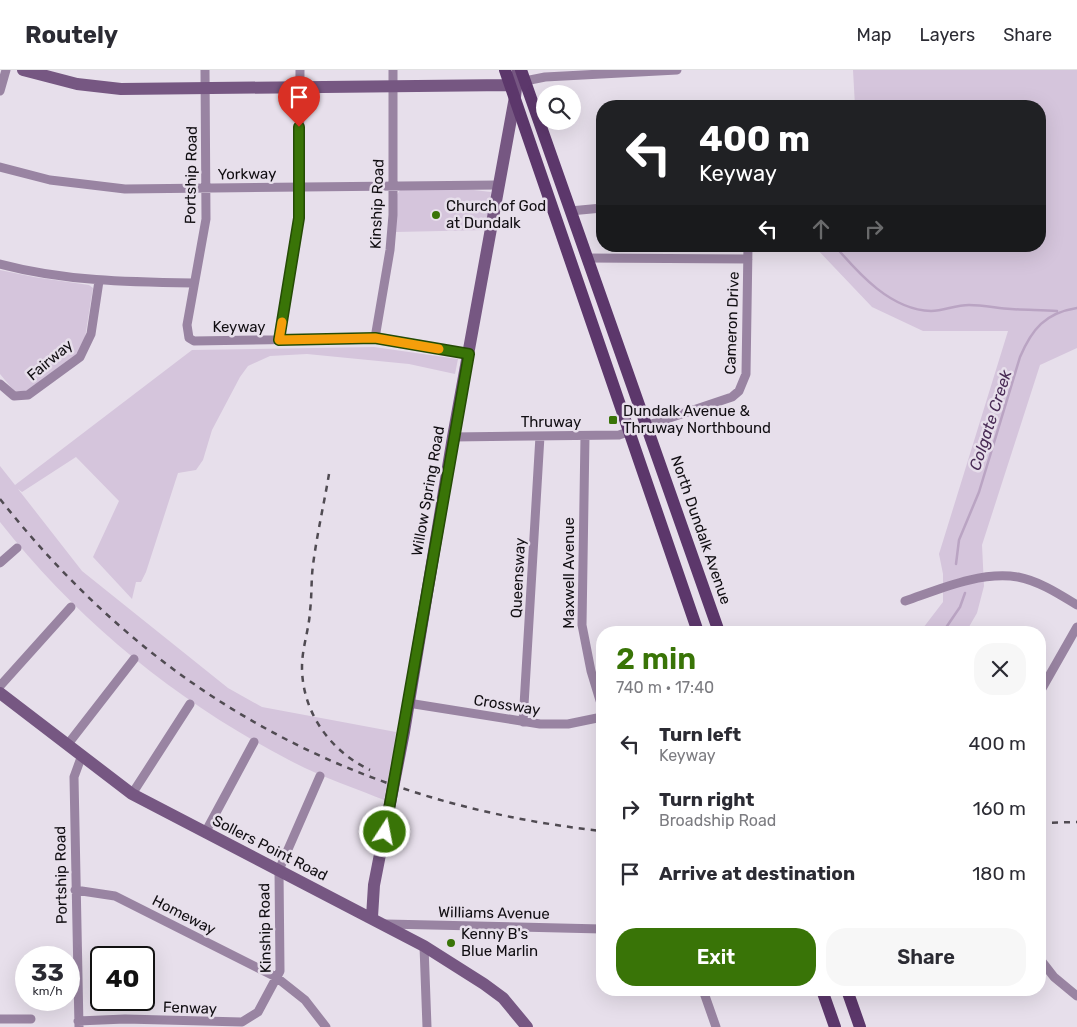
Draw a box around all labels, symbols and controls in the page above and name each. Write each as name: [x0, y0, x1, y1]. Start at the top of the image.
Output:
text: Routely: [25, 21, 118, 49]
text: Map: [857, 24, 892, 46]
text: Layers: [920, 24, 975, 46]
text: Share: [1003, 24, 1052, 46]
pin: [278, 76, 320, 127]
icon: arrive: [285, 83, 313, 111]
map controls: [536, 85, 581, 130]
button: search: [536, 85, 581, 130]
text: 400 m: [699, 118, 810, 160]
icon: left: [616, 120, 681, 185]
street label: Portship Road: [181, 126, 201, 224]
street label: Kinship Road: [366, 159, 388, 249]
text: Keyway: [699, 160, 777, 187]
street label: Yorkway: [218, 164, 276, 184]
place label: Church of God at Dundalk: [446, 197, 546, 232]
marker: Church of God at Dundalk: [430, 209, 442, 221]
icon: left: [754, 215, 782, 243]
icon: ahead: [807, 215, 835, 243]
icon: right: [860, 215, 888, 243]
street label: Cameron Drive: [721, 271, 743, 375]
street label: Keyway: [212, 318, 266, 336]
street label: Fairway: [23, 336, 77, 384]
water label: Colgate Creek: [965, 367, 1016, 473]
place label: Dundalk Avenue & Thruway Northbound: [623, 402, 771, 437]
street label: Thruway: [521, 413, 581, 431]
marker: Dundalk Avenue & Thruway Northbound: [607, 414, 619, 426]
street label: Willow Spring Road: [408, 425, 448, 557]
street label: North Dundalk Avenue: [667, 453, 735, 607]
street label: Maxwell Avenue: [560, 517, 578, 629]
street label: Queensway: [507, 537, 529, 619]
text: 2 min: [616, 641, 696, 677]
button: close: [974, 643, 1026, 695]
text: 740 m · 17:40: [616, 678, 714, 697]
street label: Crossway: [472, 691, 542, 719]
text: Turn left: [659, 723, 741, 746]
icon: left: [616, 730, 644, 758]
text: 400 m: [969, 732, 1026, 755]
text: Keyway: [659, 746, 716, 765]
text: Turn right: [659, 788, 754, 811]
icon: right: [616, 795, 644, 823]
text: 160 m: [973, 797, 1026, 820]
position arrow: [358, 805, 410, 857]
street label: Sollers Point Road: [210, 811, 330, 885]
text: Broadship Road: [659, 811, 776, 830]
street label: Portship Road: [51, 826, 71, 924]
icon: arrive: [616, 860, 644, 888]
text: Arrive at destination: [659, 862, 855, 885]
text: 180 m: [972, 862, 1026, 885]
street label: Kinship Road: [255, 883, 275, 973]
street label: Homeway: [149, 891, 219, 939]
street label: Williams Avenue: [438, 903, 550, 923]
place label: Kenny B's Blue Marlin: [461, 925, 538, 960]
button: Exit: [616, 928, 816, 986]
button: Share: [826, 928, 1026, 986]
marker: Kenny B's Blue Marlin: [445, 937, 457, 949]
speed limit sign: 40: [90, 946, 155, 1011]
text: 33: [31, 958, 64, 987]
text: km/h: [33, 984, 62, 998]
street label: Fenway: [163, 998, 217, 1018]

